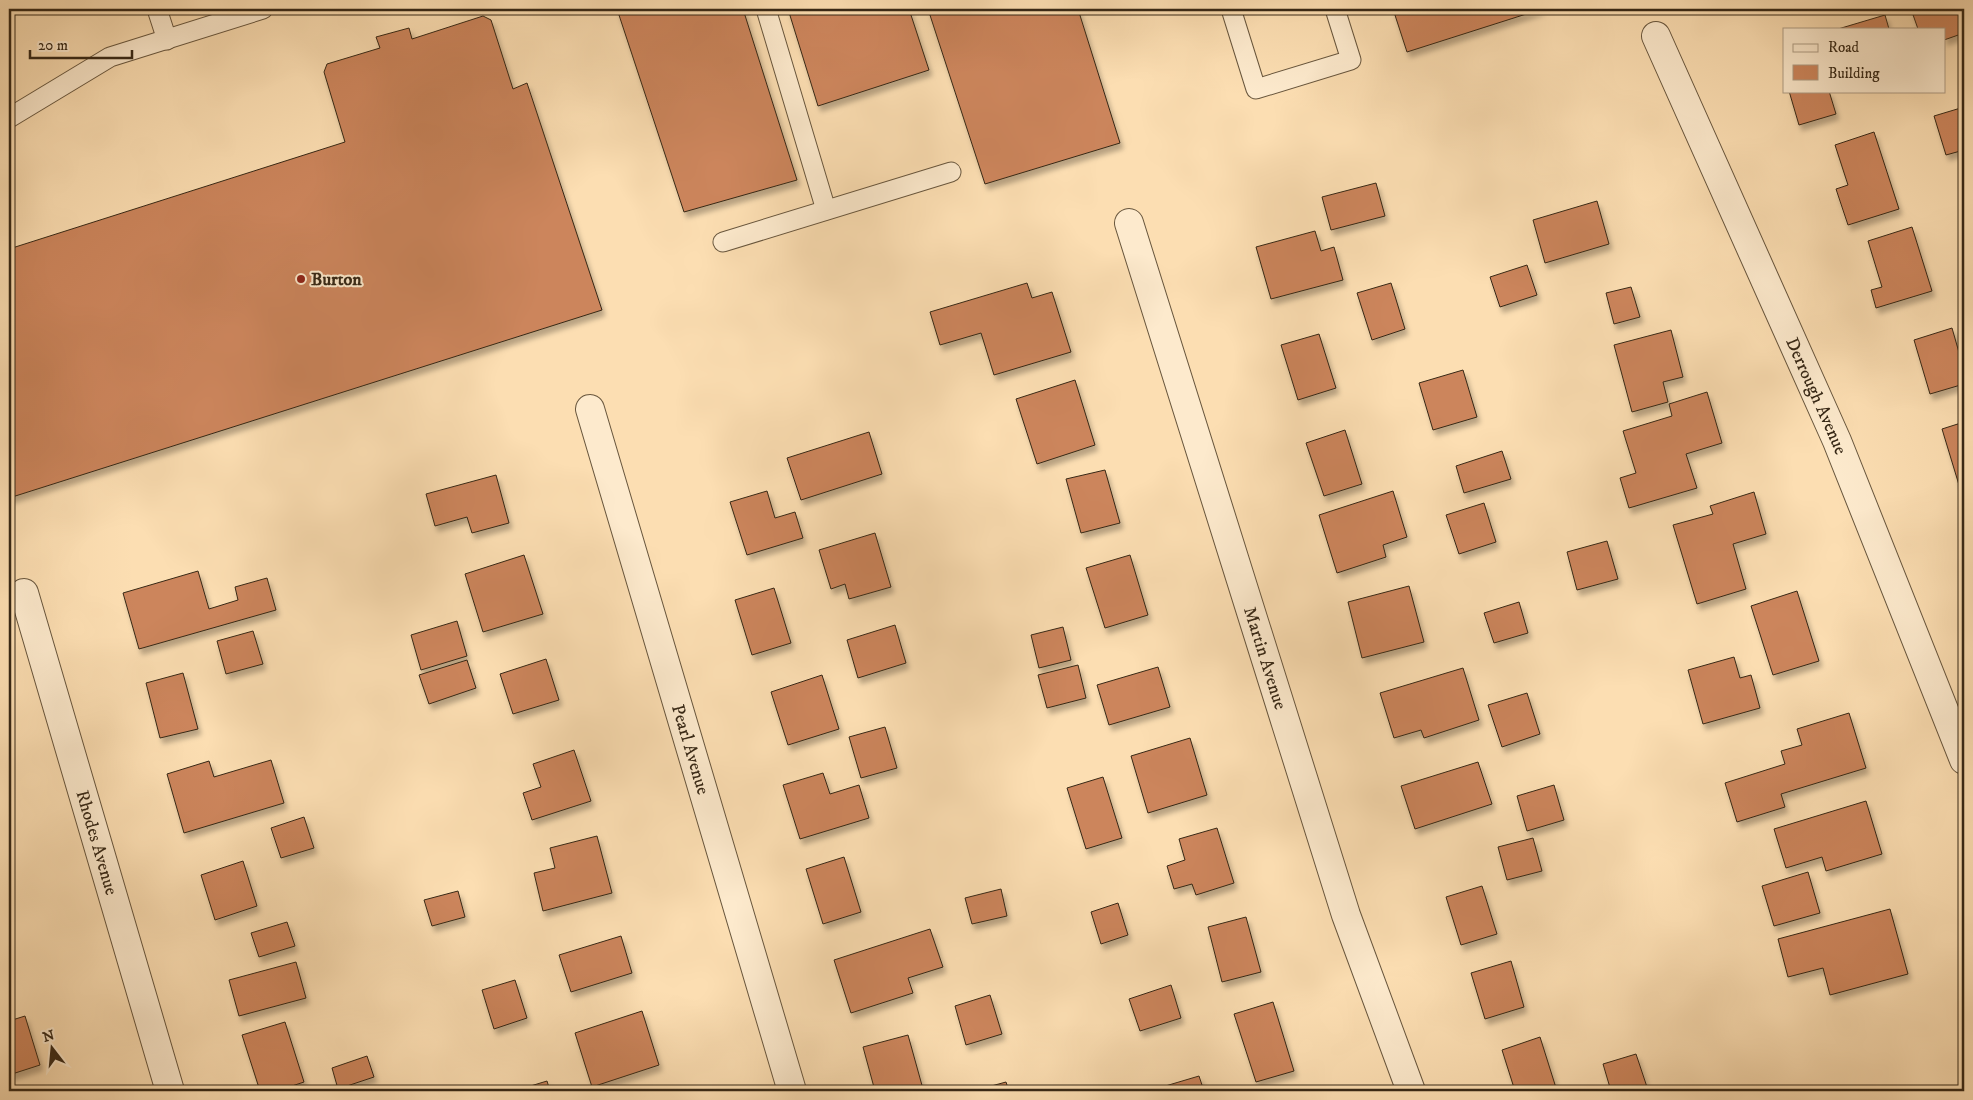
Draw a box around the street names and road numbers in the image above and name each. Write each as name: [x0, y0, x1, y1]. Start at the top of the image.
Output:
street label: Derrough Avenue: [1780, 334, 1851, 458]
street label: Martin Avenue: [1238, 604, 1291, 712]
street label: Pearl Avenue: [666, 702, 714, 797]
street label: Rhodes Avenue: [70, 788, 122, 898]

